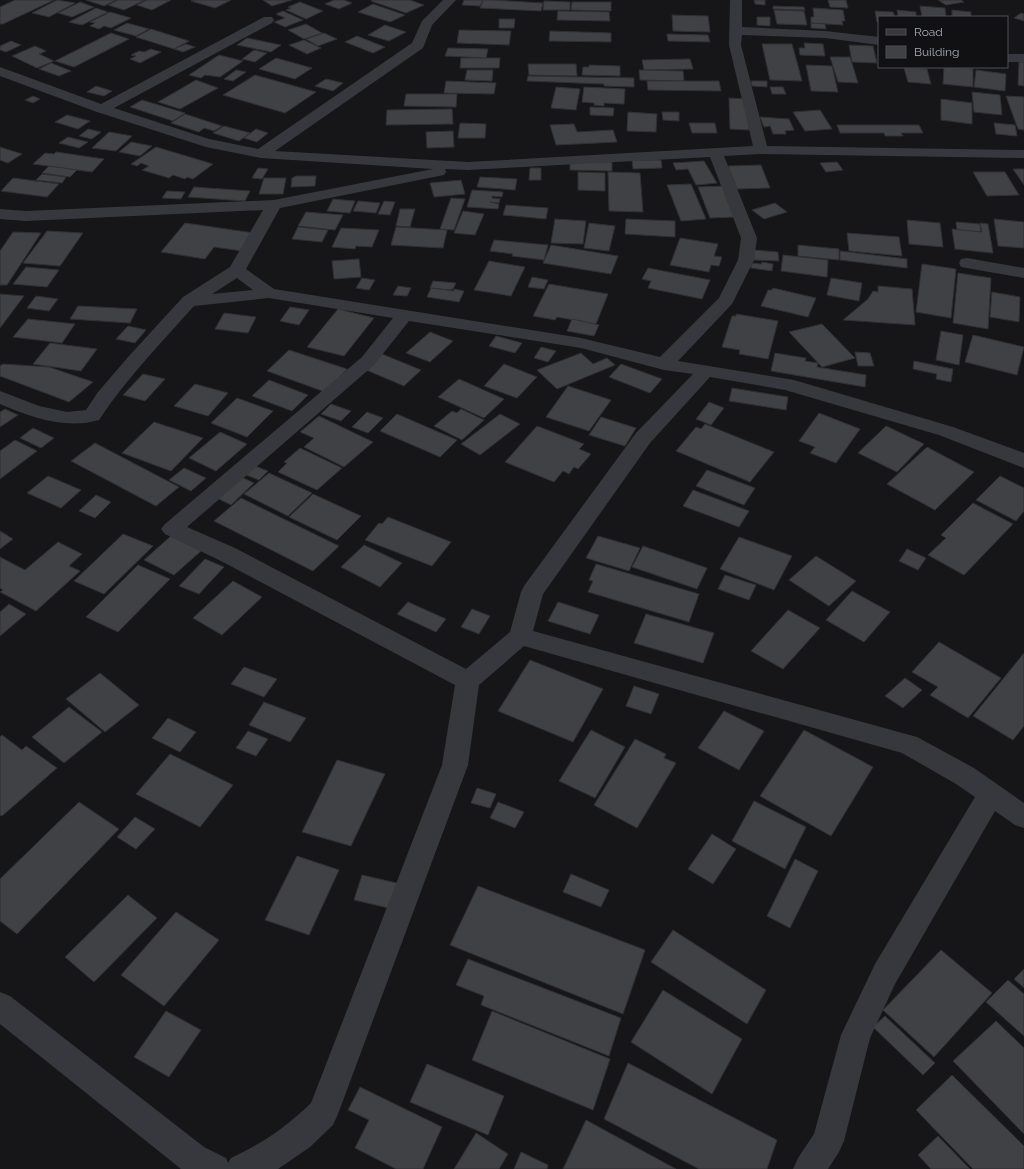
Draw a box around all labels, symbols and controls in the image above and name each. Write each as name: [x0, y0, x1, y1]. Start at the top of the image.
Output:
legend: [878, 16, 1008, 68]
text: Road: [914, 25, 943, 39]
text: Building: [914, 45, 960, 59]

